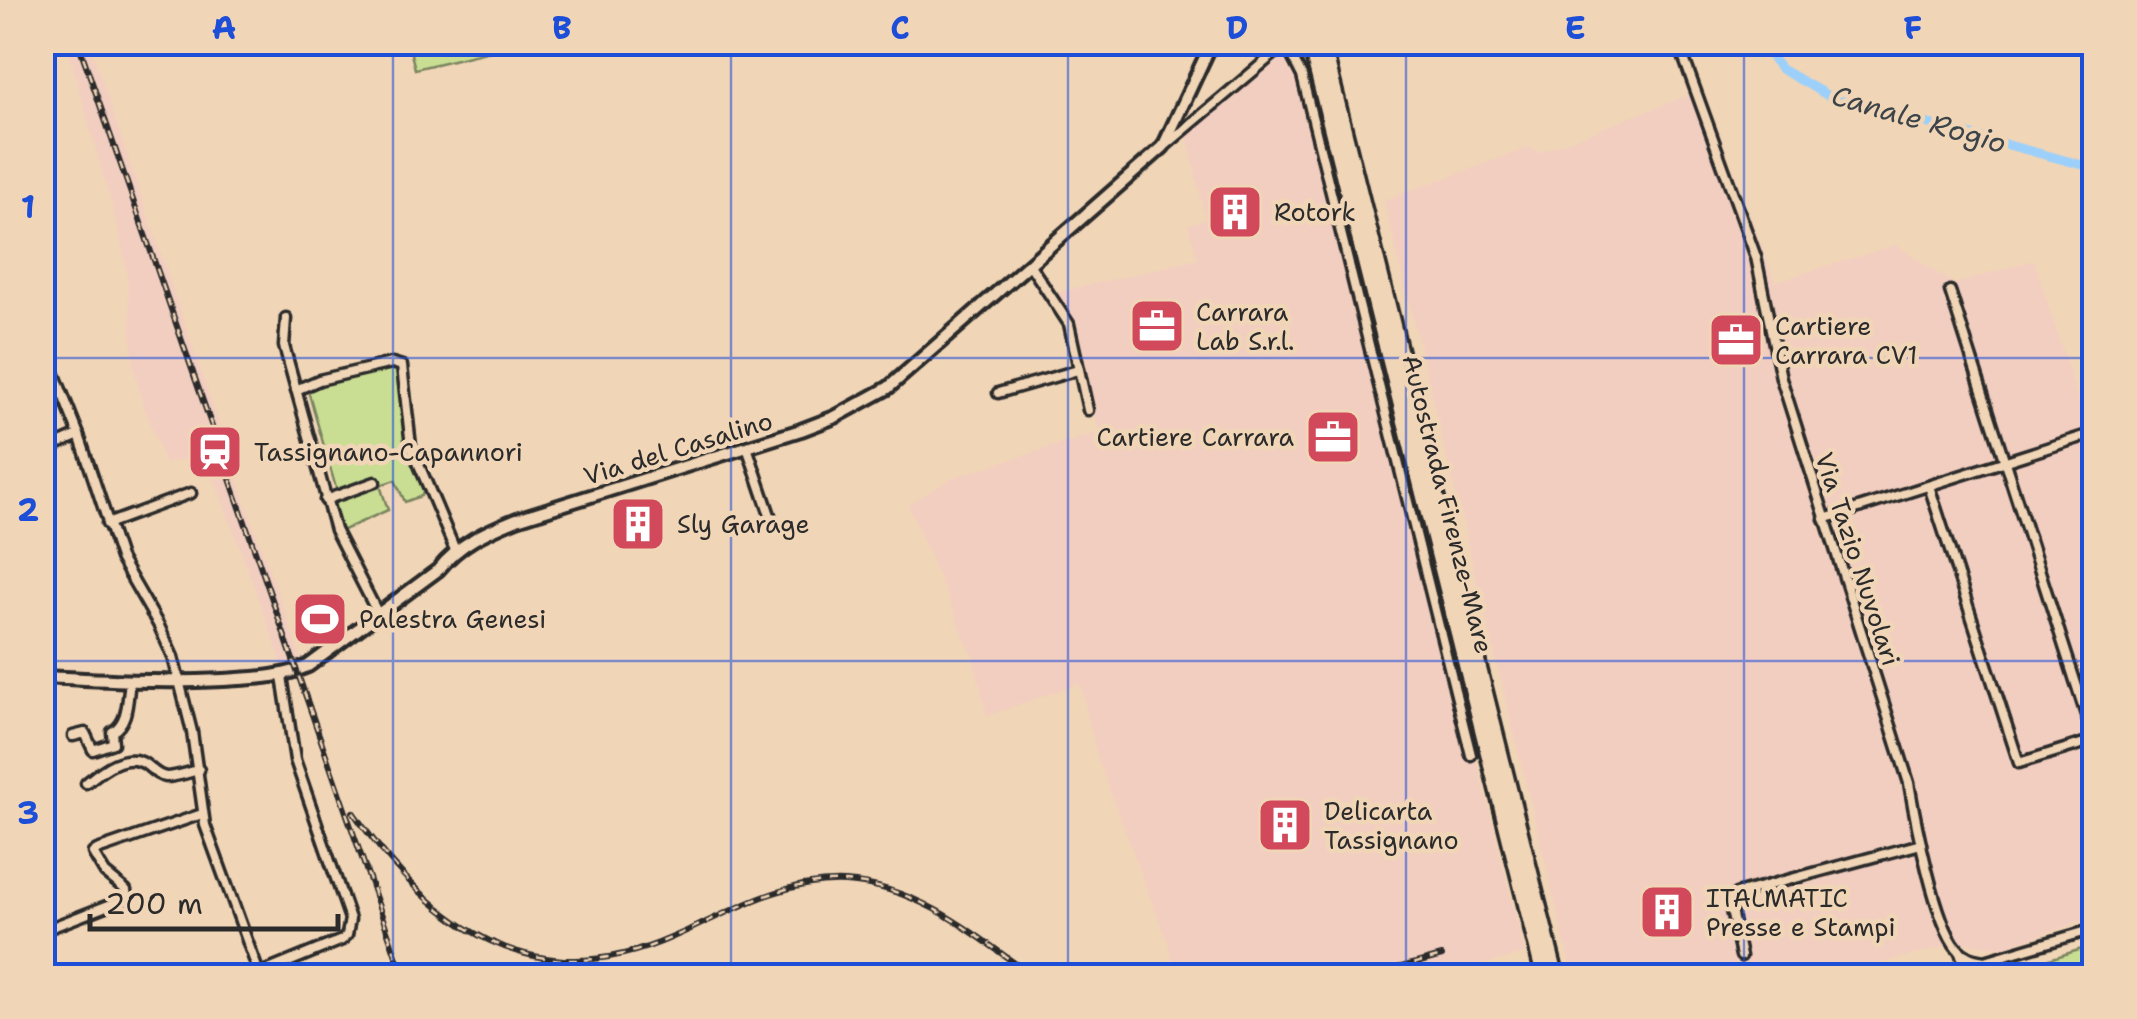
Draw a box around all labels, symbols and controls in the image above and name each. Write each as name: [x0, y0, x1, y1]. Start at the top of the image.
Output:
text: A: [212, 6, 236, 49]
text: B: [552, 6, 572, 49]
text: C: [890, 6, 910, 49]
text: D: [1226, 6, 1248, 49]
text: E: [1564, 6, 1586, 49]
text: F: [1904, 6, 1922, 49]
water label: Canale Rogio: [1827, 76, 2011, 162]
building icon: Rotork: [1205, 182, 1265, 242]
text: 1: [21, 185, 35, 228]
place label: Rotork: [1274, 195, 1356, 229]
place label: Carrara Lab S.r.l.: [1196, 295, 1295, 358]
office icon: Carrara Lab S.r.l.: [1127, 296, 1187, 356]
place label: Cartiere Carrara CV1: [1775, 309, 1918, 372]
office icon: Cartiere Carrara CV1: [1706, 310, 1766, 370]
street label: Autostrada Firenze-Mare: [1394, 351, 1502, 657]
street label: Via del Casalino: [579, 403, 777, 493]
office icon: Cartiere Carrara: [1303, 407, 1363, 467]
place label: Cartiere Carrara: [1097, 420, 1294, 454]
station icon: Tassignano-Capannori: [185, 422, 245, 482]
place label: Tassignano-Capannori: [254, 435, 523, 469]
street label: Via Tazio Nuvolari: [1807, 448, 1909, 670]
text: 2: [17, 488, 39, 531]
building icon: Sly Garage: [608, 494, 668, 554]
place label: Sly Garage: [677, 507, 810, 541]
sports icon: Palestra Genesi: [290, 589, 350, 649]
place label: Palestra Genesi: [359, 602, 546, 636]
text: 3: [17, 791, 39, 834]
place label: Delicarta Tassignano: [1324, 794, 1459, 857]
building icon: Delicarta Tassignano: [1255, 795, 1315, 855]
scale bar: [90, 869, 338, 931]
place label: ITALMATIC Presse e Stampi: [1706, 881, 1896, 944]
building icon: ITALMATIC Presse e Stampi: [1637, 882, 1697, 942]
text: 200 m: [105, 883, 203, 924]

